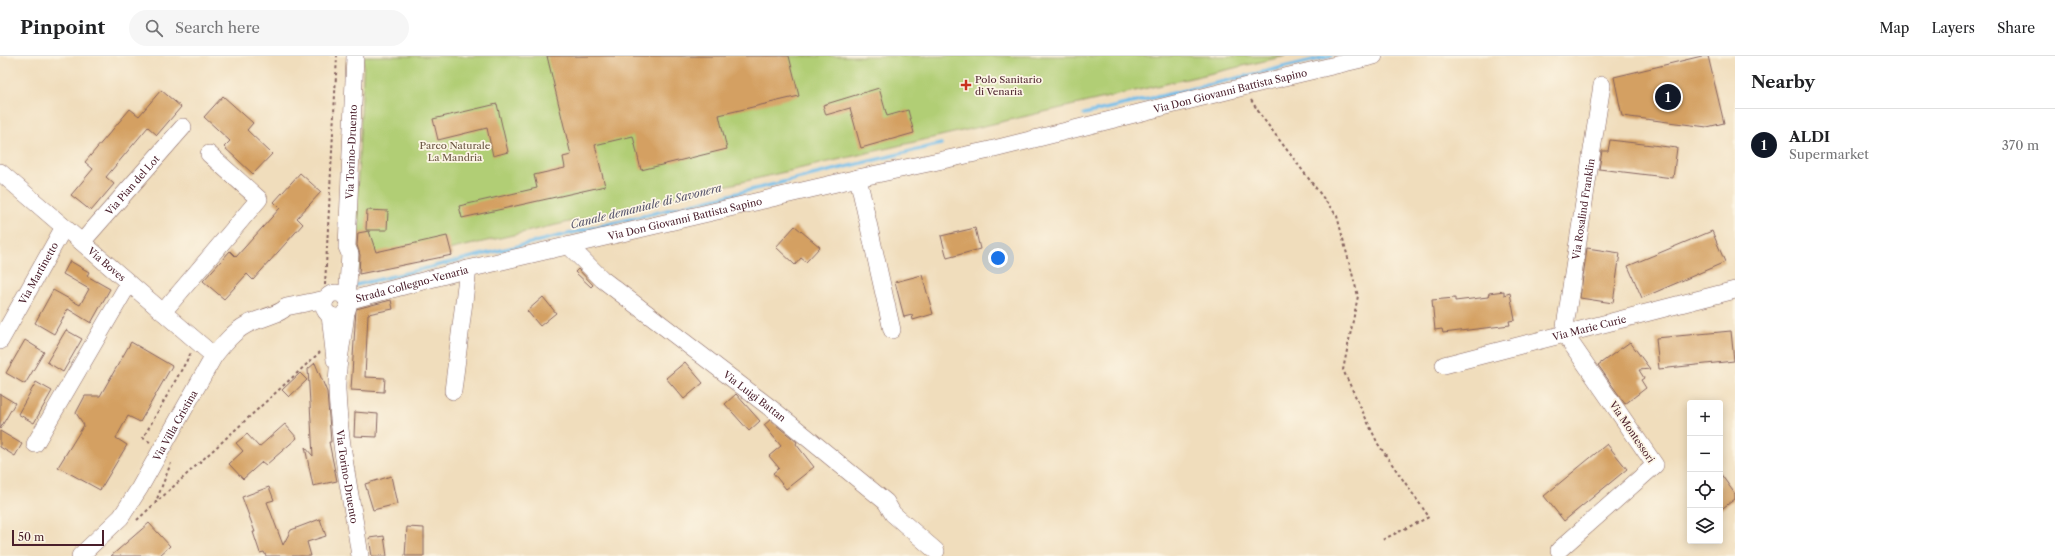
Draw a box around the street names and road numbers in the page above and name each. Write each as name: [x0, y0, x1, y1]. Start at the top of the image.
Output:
street label: Via Don Giovanni Battista Sapino: [1151, 66, 1308, 116]
street label: Via Torino-Druento: [342, 104, 359, 200]
street label: Via Pian del Lot: [102, 152, 162, 218]
street label: Via Rosalind Franklin: [1569, 157, 1597, 262]
street label: Via Don Giovanni Battista Sapino: [606, 194, 763, 243]
street label: Via Martinetto: [15, 240, 61, 307]
street label: Via Boves: [84, 243, 129, 284]
street label: Strada Collegno-Venaria: [354, 263, 470, 305]
street label: Via Marie Curie: [1550, 312, 1628, 344]
street label: Via Luigi Battan: [720, 367, 789, 425]
street label: Via Villa Cristina: [149, 387, 200, 464]
street label: Via Montessori: [1606, 398, 1657, 465]
street label: Via Torino-Druento: [334, 428, 361, 525]

